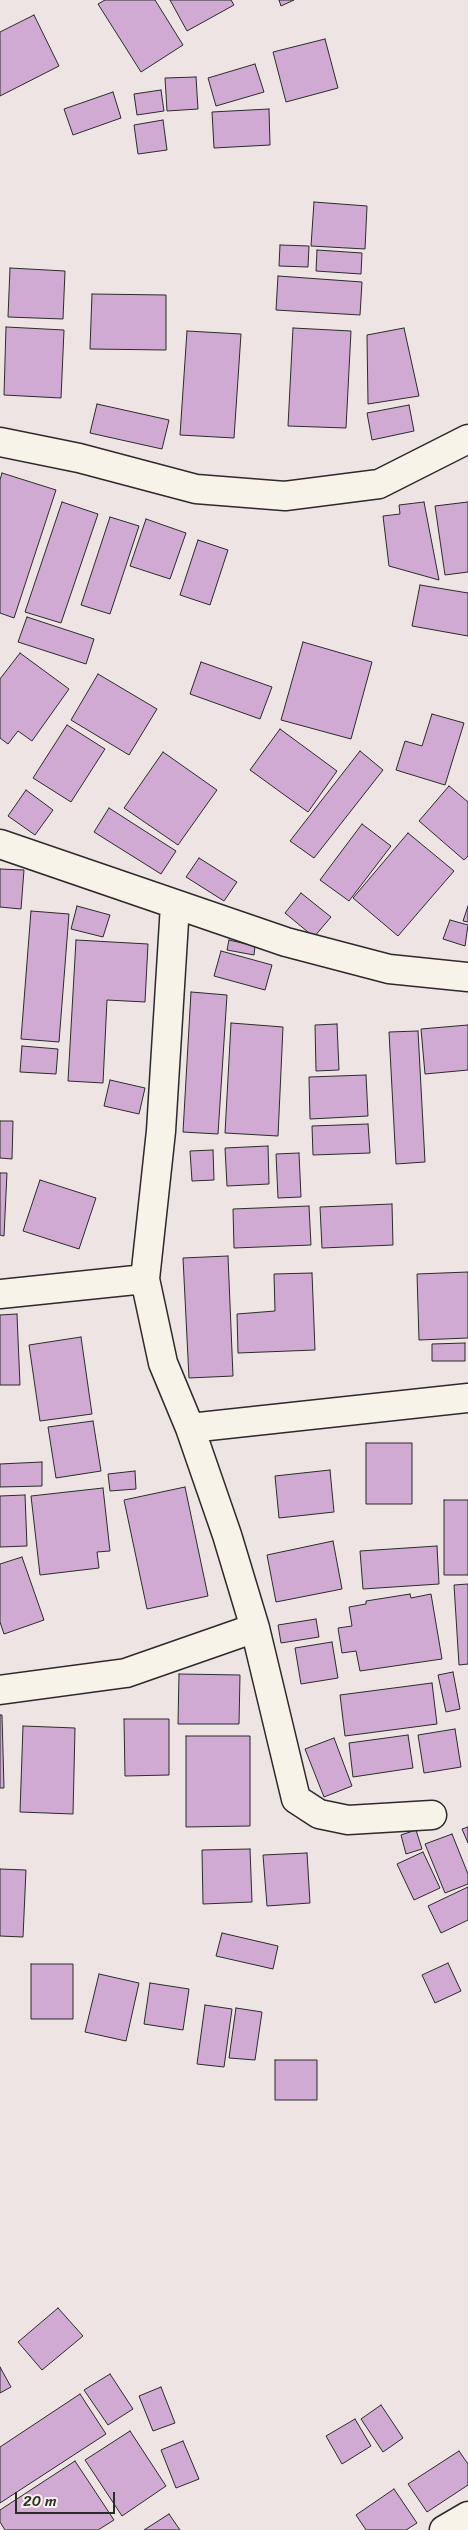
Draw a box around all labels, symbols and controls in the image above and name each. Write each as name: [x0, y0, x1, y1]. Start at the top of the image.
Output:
scale bar: [18, 2482, 118, 2514]
text: 20 m: [23, 2488, 57, 2514]

